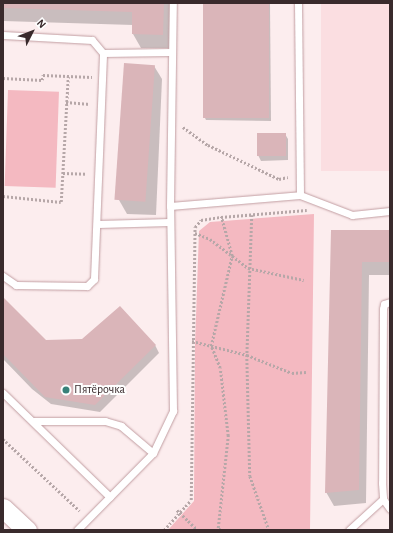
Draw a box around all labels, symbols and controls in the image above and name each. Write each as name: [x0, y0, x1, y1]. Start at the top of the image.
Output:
north arrow: [12, 12, 52, 52]
text: N: [35, 17, 48, 30]
place label: Пятёрочка: [74, 383, 125, 397]
marker: Пятёрочка: [61, 385, 71, 395]

